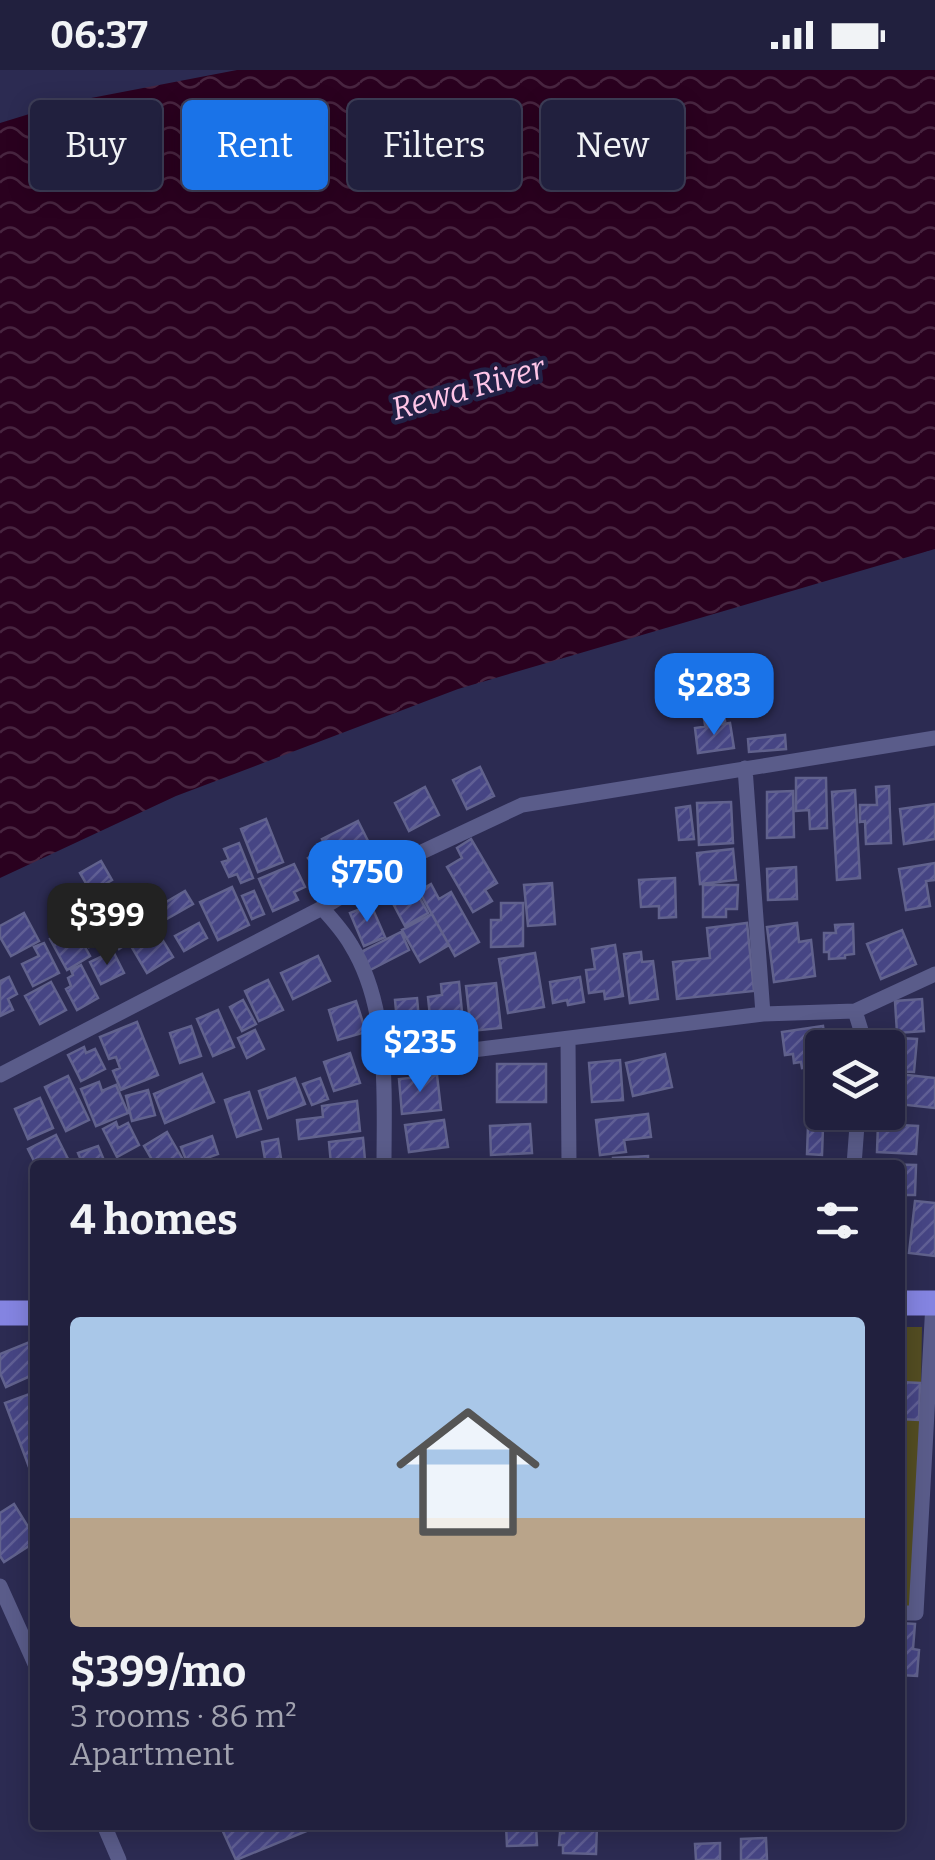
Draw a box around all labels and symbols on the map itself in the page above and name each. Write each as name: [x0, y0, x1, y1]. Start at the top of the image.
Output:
water label: Rewa River: [387, 347, 551, 428]
pin: $283: [655, 653, 773, 738]
pin: $750: [308, 840, 426, 925]
pin: $399: [48, 883, 166, 968]
pin: $235: [361, 1010, 479, 1095]

